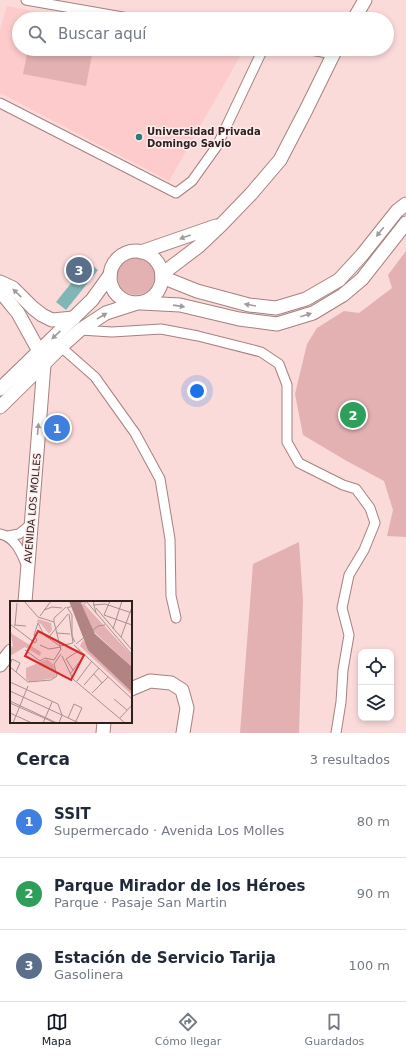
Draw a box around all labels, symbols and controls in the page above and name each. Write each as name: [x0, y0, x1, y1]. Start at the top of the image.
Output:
search box: [12, 12, 394, 56]
icon: search: [26, 23, 48, 45]
text: Buscar aquí: [58, 25, 146, 43]
place label: Universidad Privada Domingo Savio: [147, 126, 261, 149]
marker: Universidad Privada Domingo Savio: [134, 132, 144, 142]
one-way arrow: [376, 227, 384, 238]
one-way arrow: [179, 234, 191, 240]
pin: 3: [66, 255, 92, 285]
one-way arrow: [12, 288, 22, 297]
one-way arrow: [244, 301, 256, 307]
one-way arrow: [173, 303, 186, 309]
one-way arrow: [301, 312, 313, 318]
one-way arrow: [96, 313, 108, 320]
one-way arrow: [51, 330, 61, 340]
your location: [187, 381, 207, 401]
pin: 2: [340, 400, 366, 430]
pin: 1: [44, 413, 70, 443]
one-way arrow: [35, 423, 42, 435]
street label: AVENIDA LOS MOLLES: [22, 453, 43, 563]
inset map: [10, 601, 132, 723]
map controls: [358, 649, 394, 721]
button: locate: [358, 649, 394, 685]
button: layers: [358, 685, 394, 721]
text: Cerca: [16, 749, 70, 769]
text: 3 resultados: [310, 752, 390, 767]
text: SSIT: [54, 805, 91, 823]
text: 1: [24, 814, 34, 829]
text: 80 m: [357, 814, 390, 829]
text: Supermercado · Avenida Los Molles: [54, 823, 284, 838]
text: Parque Mirador de los Héroes: [54, 877, 305, 895]
text: 2: [24, 886, 34, 901]
text: 90 m: [357, 886, 390, 901]
text: Parque · Pasaje San Martin: [54, 895, 227, 910]
text: Estación de Servicio Tarija: [54, 949, 276, 967]
text: 3: [24, 958, 34, 973]
text: 100 m: [348, 958, 390, 973]
text: Gasolinera: [54, 967, 124, 982]
tab: Mapa: [42, 1011, 72, 1048]
tab: Cómo llegar: [155, 1011, 221, 1048]
tab: Guardados: [305, 1011, 364, 1048]

